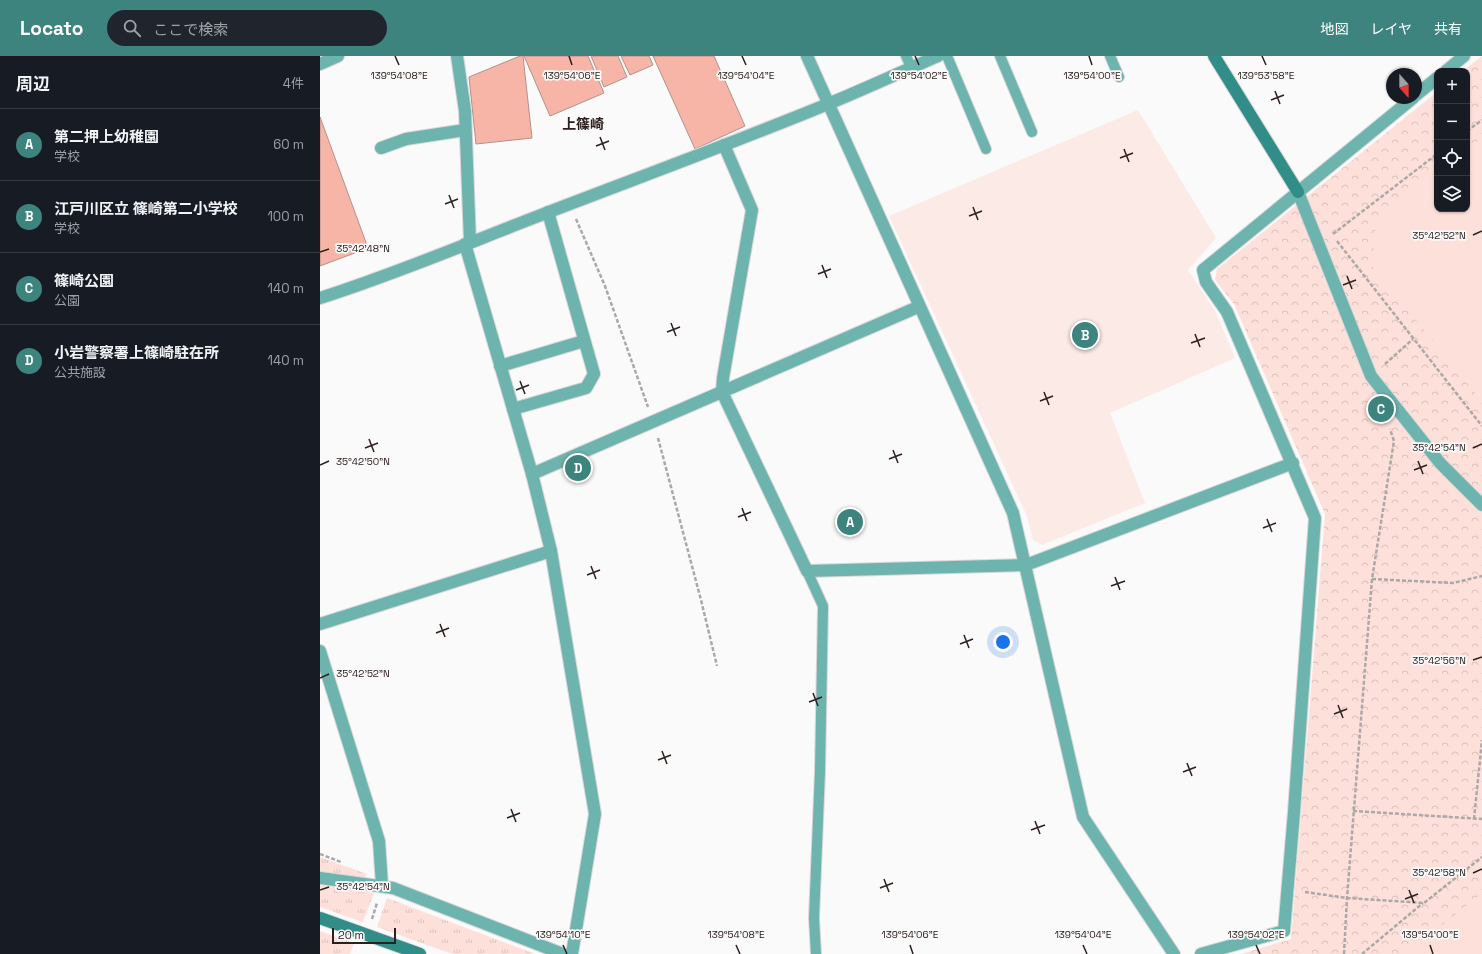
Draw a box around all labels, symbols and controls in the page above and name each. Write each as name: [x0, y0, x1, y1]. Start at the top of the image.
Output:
search box: [107, 10, 387, 46]
text: Locato: [20, 16, 83, 41]
icon: search: [121, 17, 143, 39]
text: ここで検索: [153, 20, 228, 39]
text: 地図: [1320, 20, 1348, 38]
text: レイヤ: [1370, 20, 1412, 38]
text: 共有: [1434, 20, 1462, 38]
north arrow: [1386, 68, 1422, 104]
map controls: [1434, 68, 1470, 212]
button: +: [1434, 68, 1470, 104]
text: 139°54'08"E: [370, 69, 428, 82]
text: 139°54'06"E: [544, 69, 601, 82]
text: 139°54'04"E: [718, 69, 775, 82]
text: 139°54'02"E: [891, 69, 948, 82]
text: 139°54'00"E: [1063, 69, 1121, 82]
text: 139°53'58"E: [1238, 69, 1295, 82]
text: 周辺: [16, 73, 50, 95]
text: 4件: [283, 75, 304, 92]
button: −: [1434, 104, 1470, 140]
district label: 上篠崎: [562, 115, 604, 133]
text: 第二押上幼稚園: [54, 127, 159, 146]
text: A: [25, 136, 33, 153]
text: 60 m: [273, 136, 304, 153]
button: locate: [1434, 140, 1470, 176]
text: 学校: [54, 148, 80, 165]
button: layers: [1434, 176, 1470, 212]
text: 江戸川区立 篠崎第二小学校: [54, 199, 238, 218]
text: B: [25, 208, 33, 225]
text: 100 m: [267, 208, 304, 225]
text: 学校: [54, 220, 80, 237]
text: 35°42'52"N: [1412, 229, 1466, 242]
text: 35°42'48"N: [336, 242, 390, 255]
text: 篠崎公園: [54, 271, 114, 290]
text: C: [25, 280, 33, 297]
text: 140 m: [268, 280, 304, 297]
text: 公園: [54, 292, 80, 309]
pin: B: [1072, 320, 1098, 350]
text: 小岩警察署上篠崎駐在所: [54, 343, 219, 362]
text: D: [25, 352, 33, 369]
text: 140 m: [268, 352, 304, 369]
text: 公共施設: [54, 364, 106, 381]
pin: C: [1368, 394, 1394, 424]
text: 35°42'54"N: [1412, 441, 1466, 454]
pin: D: [565, 453, 591, 483]
text: 35°42'50"N: [336, 455, 390, 468]
pin: A: [837, 507, 863, 537]
your location: [993, 632, 1013, 652]
text: 35°42'56"N: [1412, 654, 1466, 667]
text: 35°42'52"N: [336, 667, 390, 680]
text: 35°42'58"N: [1412, 866, 1466, 879]
text: 35°42'54"N: [336, 880, 390, 893]
scale bar: [332, 926, 396, 945]
text: 20 m: [338, 928, 364, 942]
text: 139°54'10"E: [535, 928, 591, 941]
text: 139°54'08"E: [707, 928, 765, 941]
text: 139°54'06"E: [882, 928, 939, 941]
text: 139°54'04"E: [1055, 928, 1112, 941]
text: 139°54'02"E: [1228, 928, 1285, 941]
text: 139°54'00"E: [1401, 928, 1459, 941]

